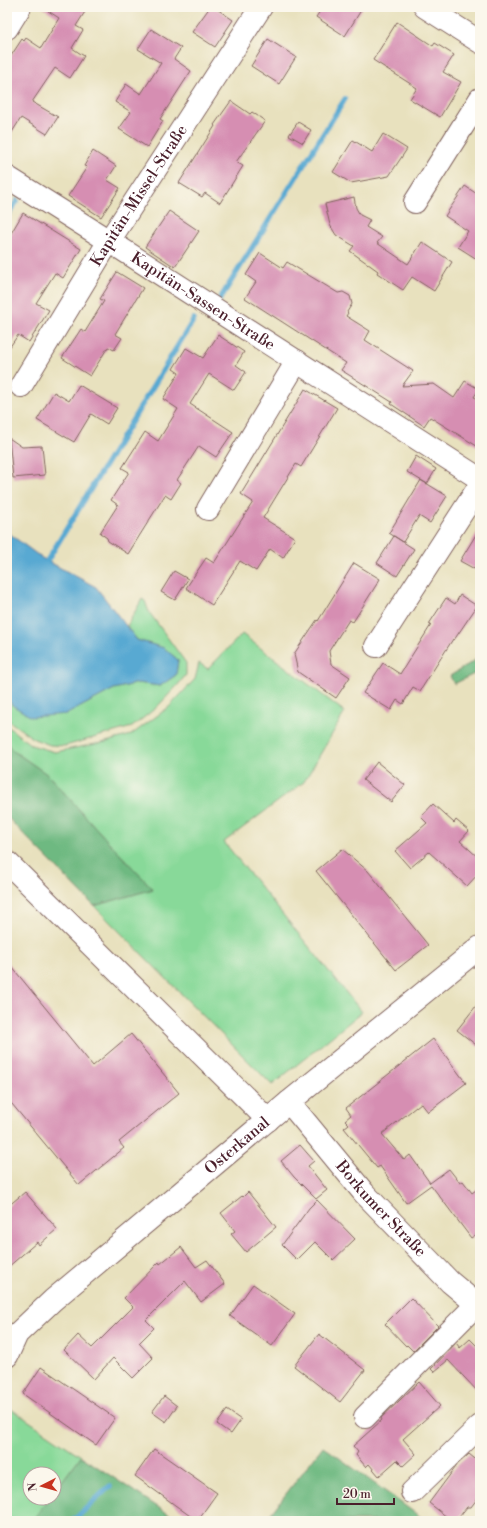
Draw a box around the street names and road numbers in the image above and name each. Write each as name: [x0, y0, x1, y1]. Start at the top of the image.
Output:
street label: Kapitän-Missel-Straße: [86, 121, 192, 270]
street label: Kapitän-Sassen-Straße: [127, 248, 279, 355]
street label: Osterkanal: [200, 1112, 274, 1179]
street label: Borkumer Straße: [331, 1156, 430, 1261]

